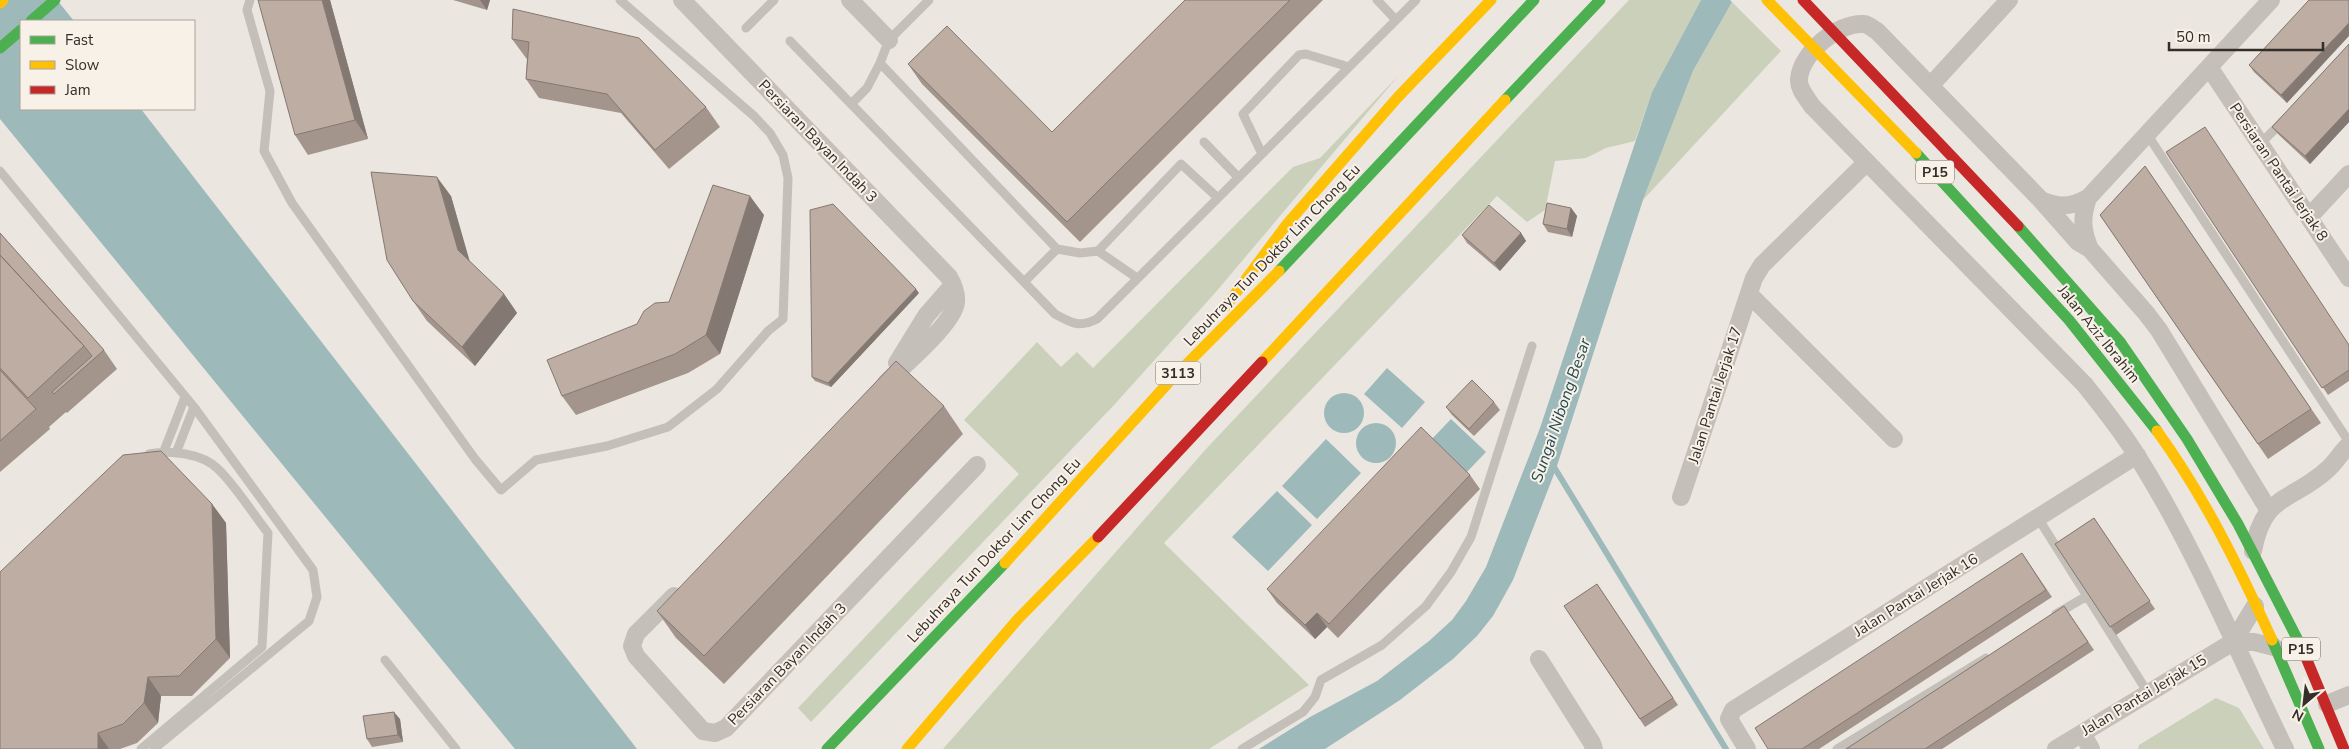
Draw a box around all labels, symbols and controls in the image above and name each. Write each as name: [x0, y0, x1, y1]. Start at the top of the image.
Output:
legend: [20, 20, 195, 110]
scale bar: [2169, 20, 2323, 52]
text: 50 m: [2176, 27, 2211, 47]
text: Fast: [65, 30, 94, 50]
text: Slow: [65, 55, 100, 75]
street label: Persiaran Bayan Indah 3: [754, 75, 882, 207]
text: Jam: [64, 80, 91, 100]
street label: Persiaran Pantai Jerjak 8: [2225, 99, 2333, 245]
street label: Lebuhraya Tun Doktor Lim Chong Eu: [1179, 160, 1365, 350]
road number: P15: [1916, 160, 1954, 183]
street label: Jalan Aziz Ibrahim: [2053, 280, 2145, 387]
street label: Jalan Pantai Jerjak 17: [1683, 324, 1747, 467]
water label: Sungai Nibong Besar: [1526, 334, 1596, 485]
road number: 3113: [1156, 362, 1200, 384]
street label: Lebuhraya Tun Doktor Lim Chong Eu: [903, 453, 1085, 647]
street label: Jalan Pantai Jerjak 16: [1849, 549, 1982, 642]
street label: Persiaran Bayan Indah 3: [723, 598, 851, 730]
road number: P15: [2282, 638, 2320, 661]
street label: Jalan Pantai Jerjak 15: [2077, 650, 2210, 741]
north arrow: [2279, 679, 2329, 729]
text: N: [2289, 704, 2307, 726]

